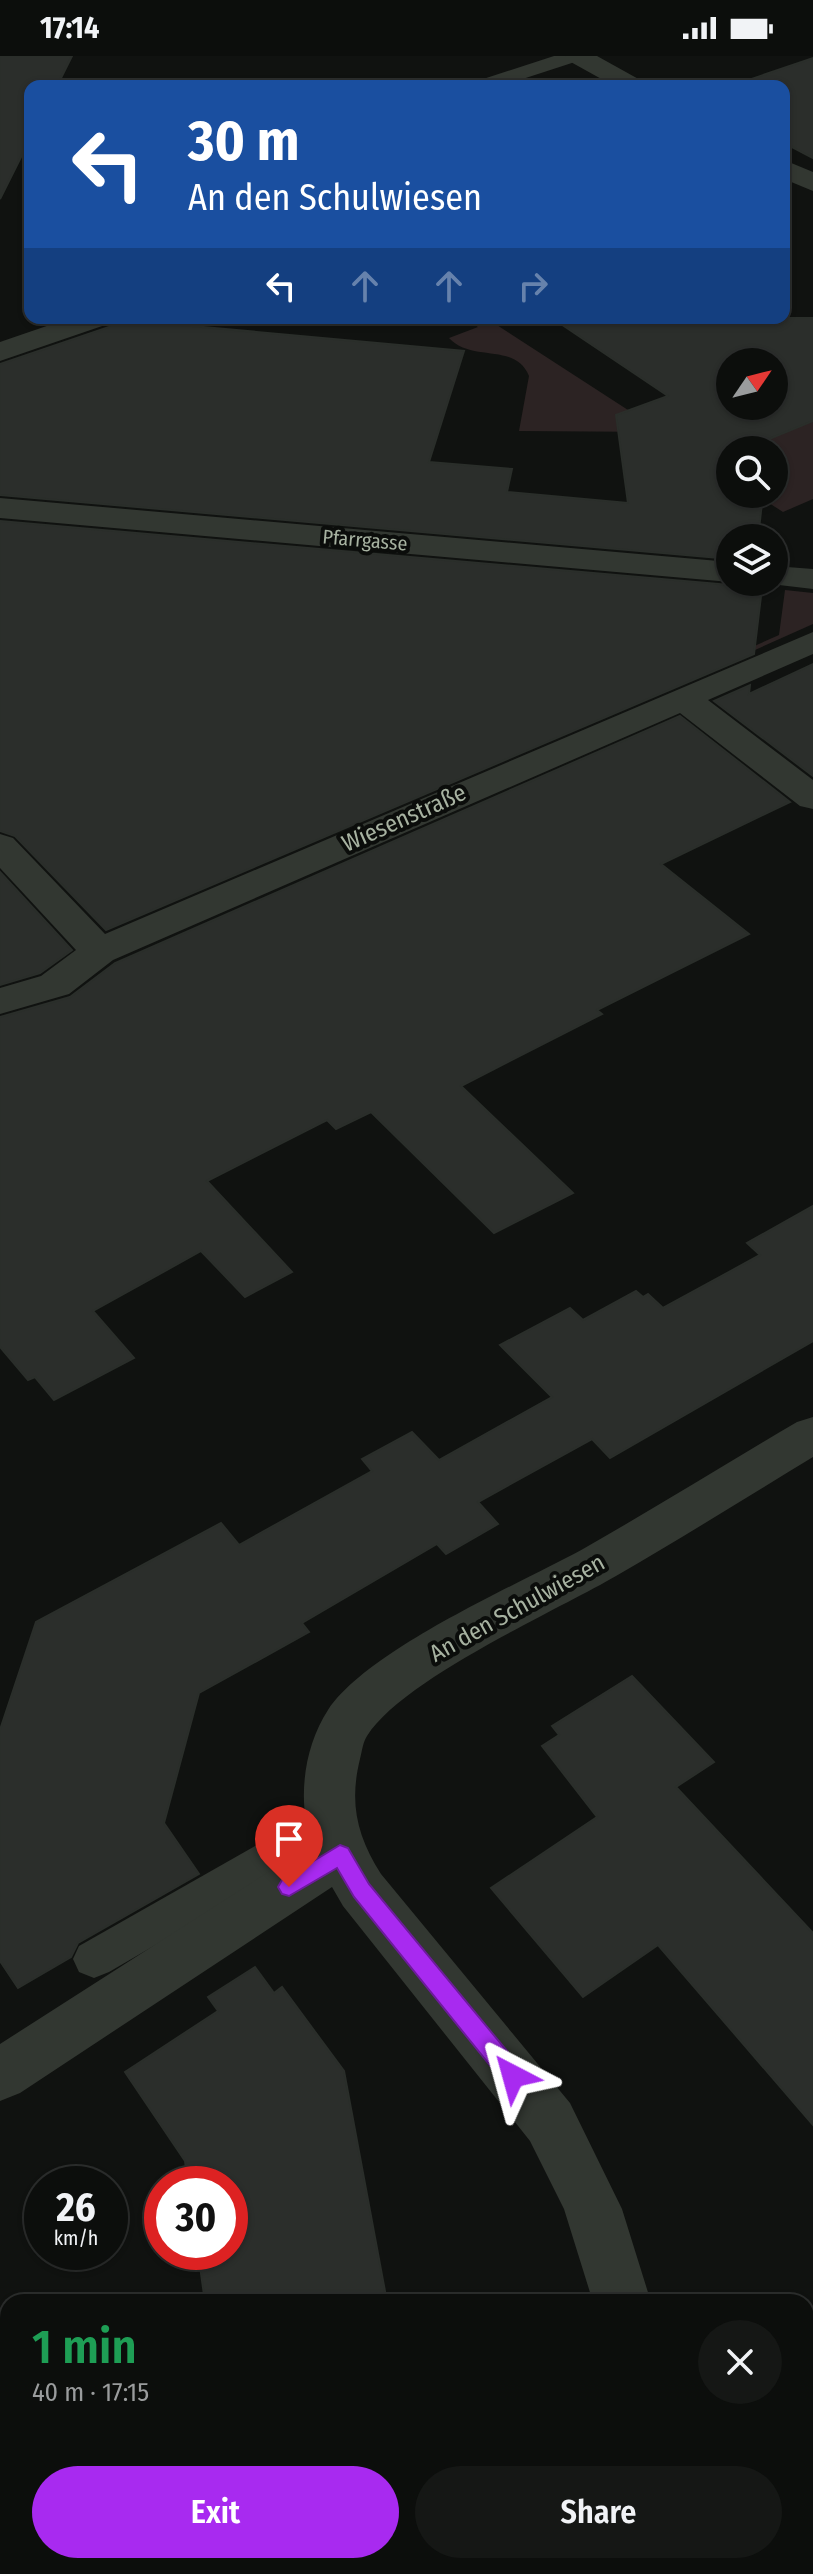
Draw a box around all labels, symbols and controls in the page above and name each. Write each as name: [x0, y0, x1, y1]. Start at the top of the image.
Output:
text: 17:14: [40, 10, 99, 46]
text: 30 m: [188, 108, 299, 175]
icon: left: [56, 112, 160, 216]
text: An den Schulwiesen: [188, 176, 482, 220]
icon: left: [259, 264, 303, 308]
icon: ahead: [343, 264, 387, 308]
icon: ahead: [427, 264, 471, 308]
icon: right: [511, 264, 555, 308]
north arrow: [716, 348, 788, 420]
map controls: [716, 348, 788, 596]
button: search: [716, 436, 788, 508]
street label: Pfarrgasse: [322, 524, 408, 556]
button: layers: [716, 524, 788, 596]
street label: Wiesenstraße: [338, 778, 470, 858]
street label: An den Schulwiesen: [424, 1548, 610, 1668]
pin: [255, 1805, 323, 1887]
icon: arrive: [267, 1817, 311, 1861]
position arrow: [471, 2034, 555, 2118]
speed limit sign: 30: [144, 2166, 248, 2270]
text: 26: [56, 2184, 96, 2232]
text: km/h: [54, 2226, 98, 2250]
text: 1 min: [32, 2318, 137, 2376]
button: close: [698, 2320, 782, 2404]
text: 40 m · 17:15: [32, 2377, 149, 2408]
button: Exit: [32, 2466, 399, 2558]
button: Share: [415, 2466, 782, 2558]

